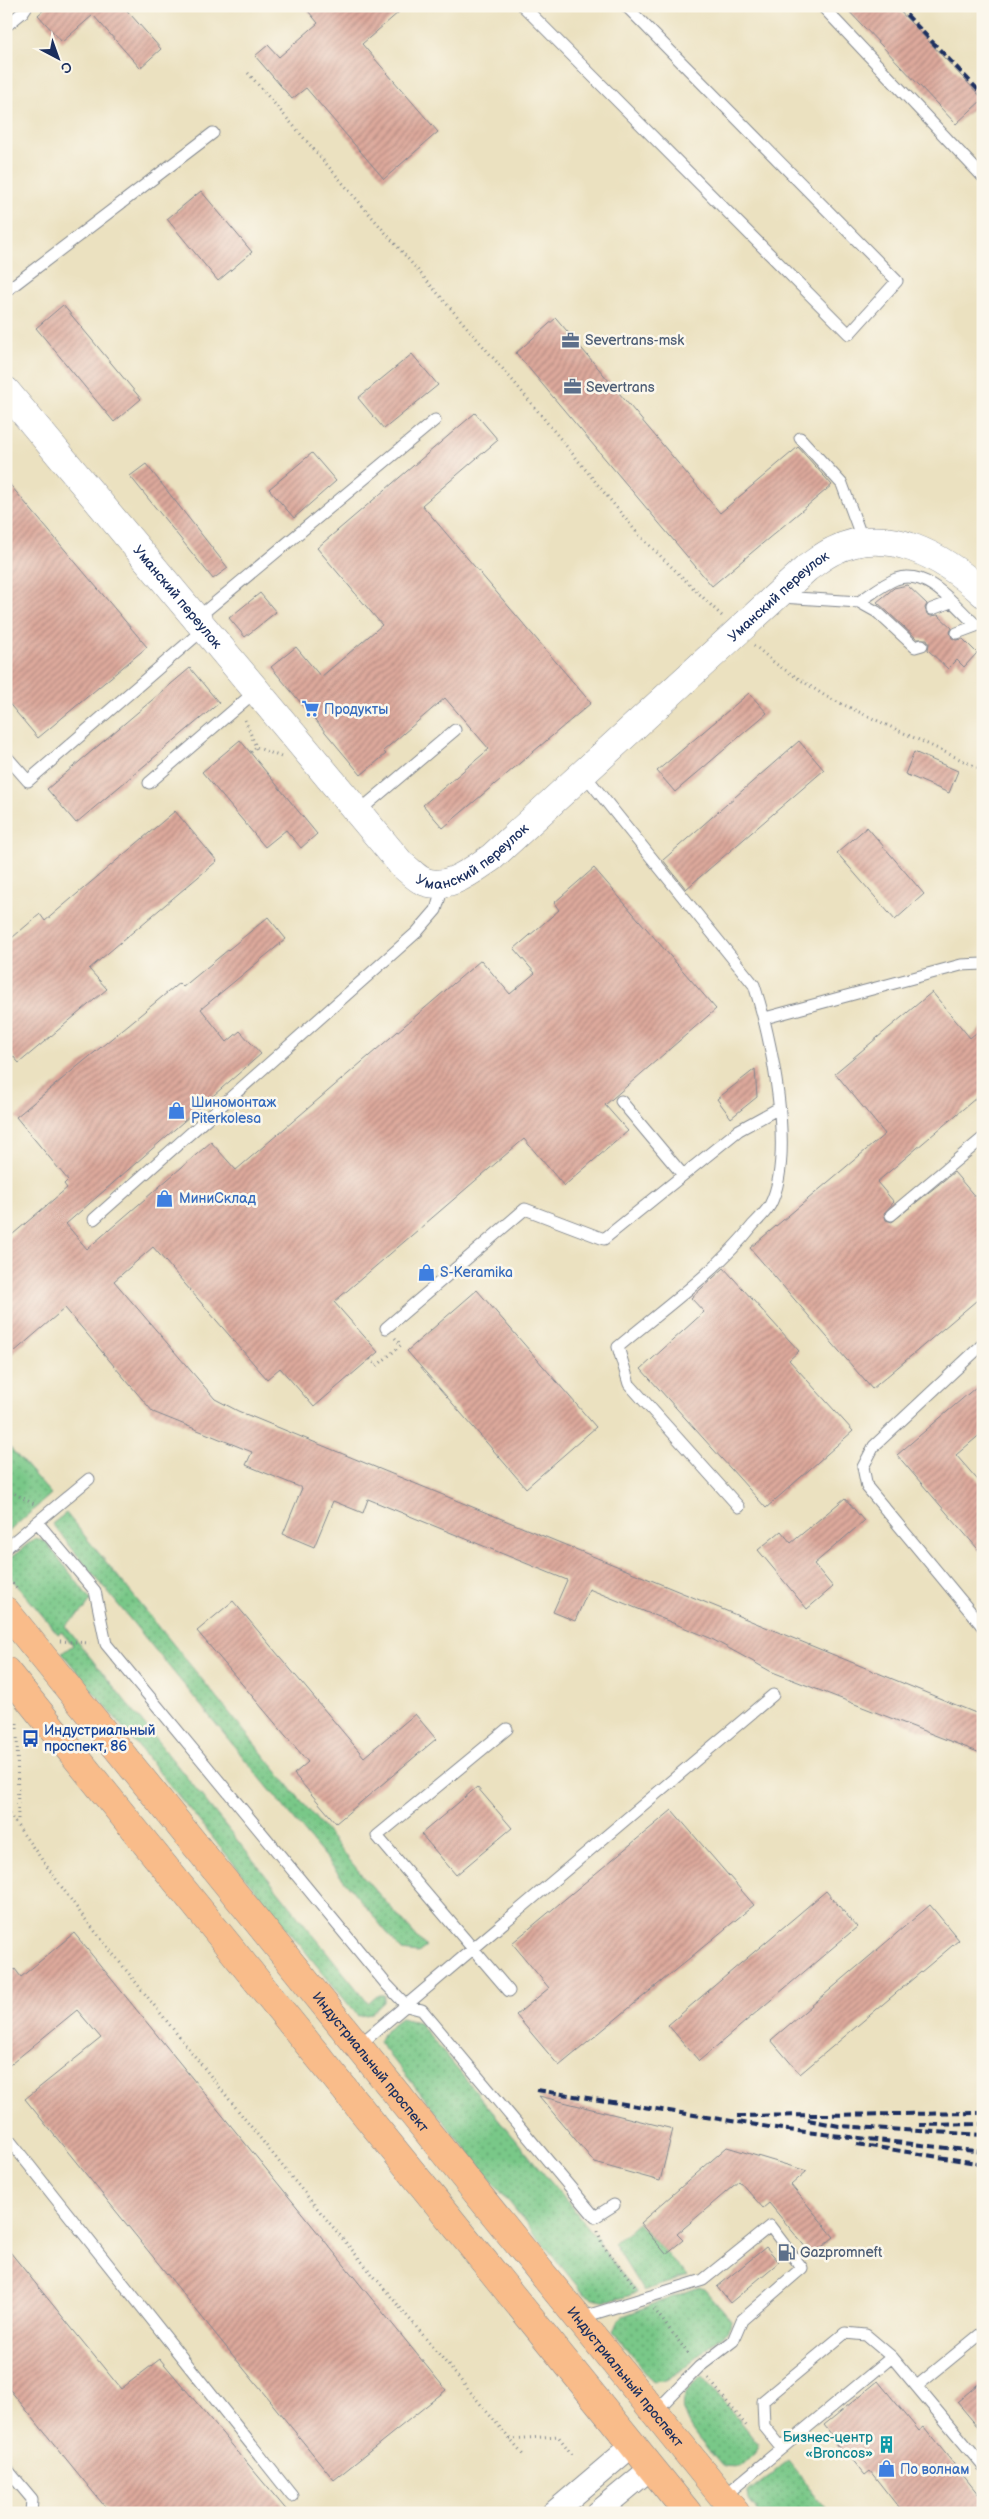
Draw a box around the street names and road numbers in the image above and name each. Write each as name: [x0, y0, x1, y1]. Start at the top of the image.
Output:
street label: Уманский переулок: [129, 542, 226, 652]
street label: Уманский переулок: [724, 547, 833, 645]
street label: Уманский переулок: [413, 820, 532, 893]
street label: Индустриальный проспект: [309, 1989, 433, 2136]
street label: Индустриальный проспект: [563, 2303, 687, 2451]

